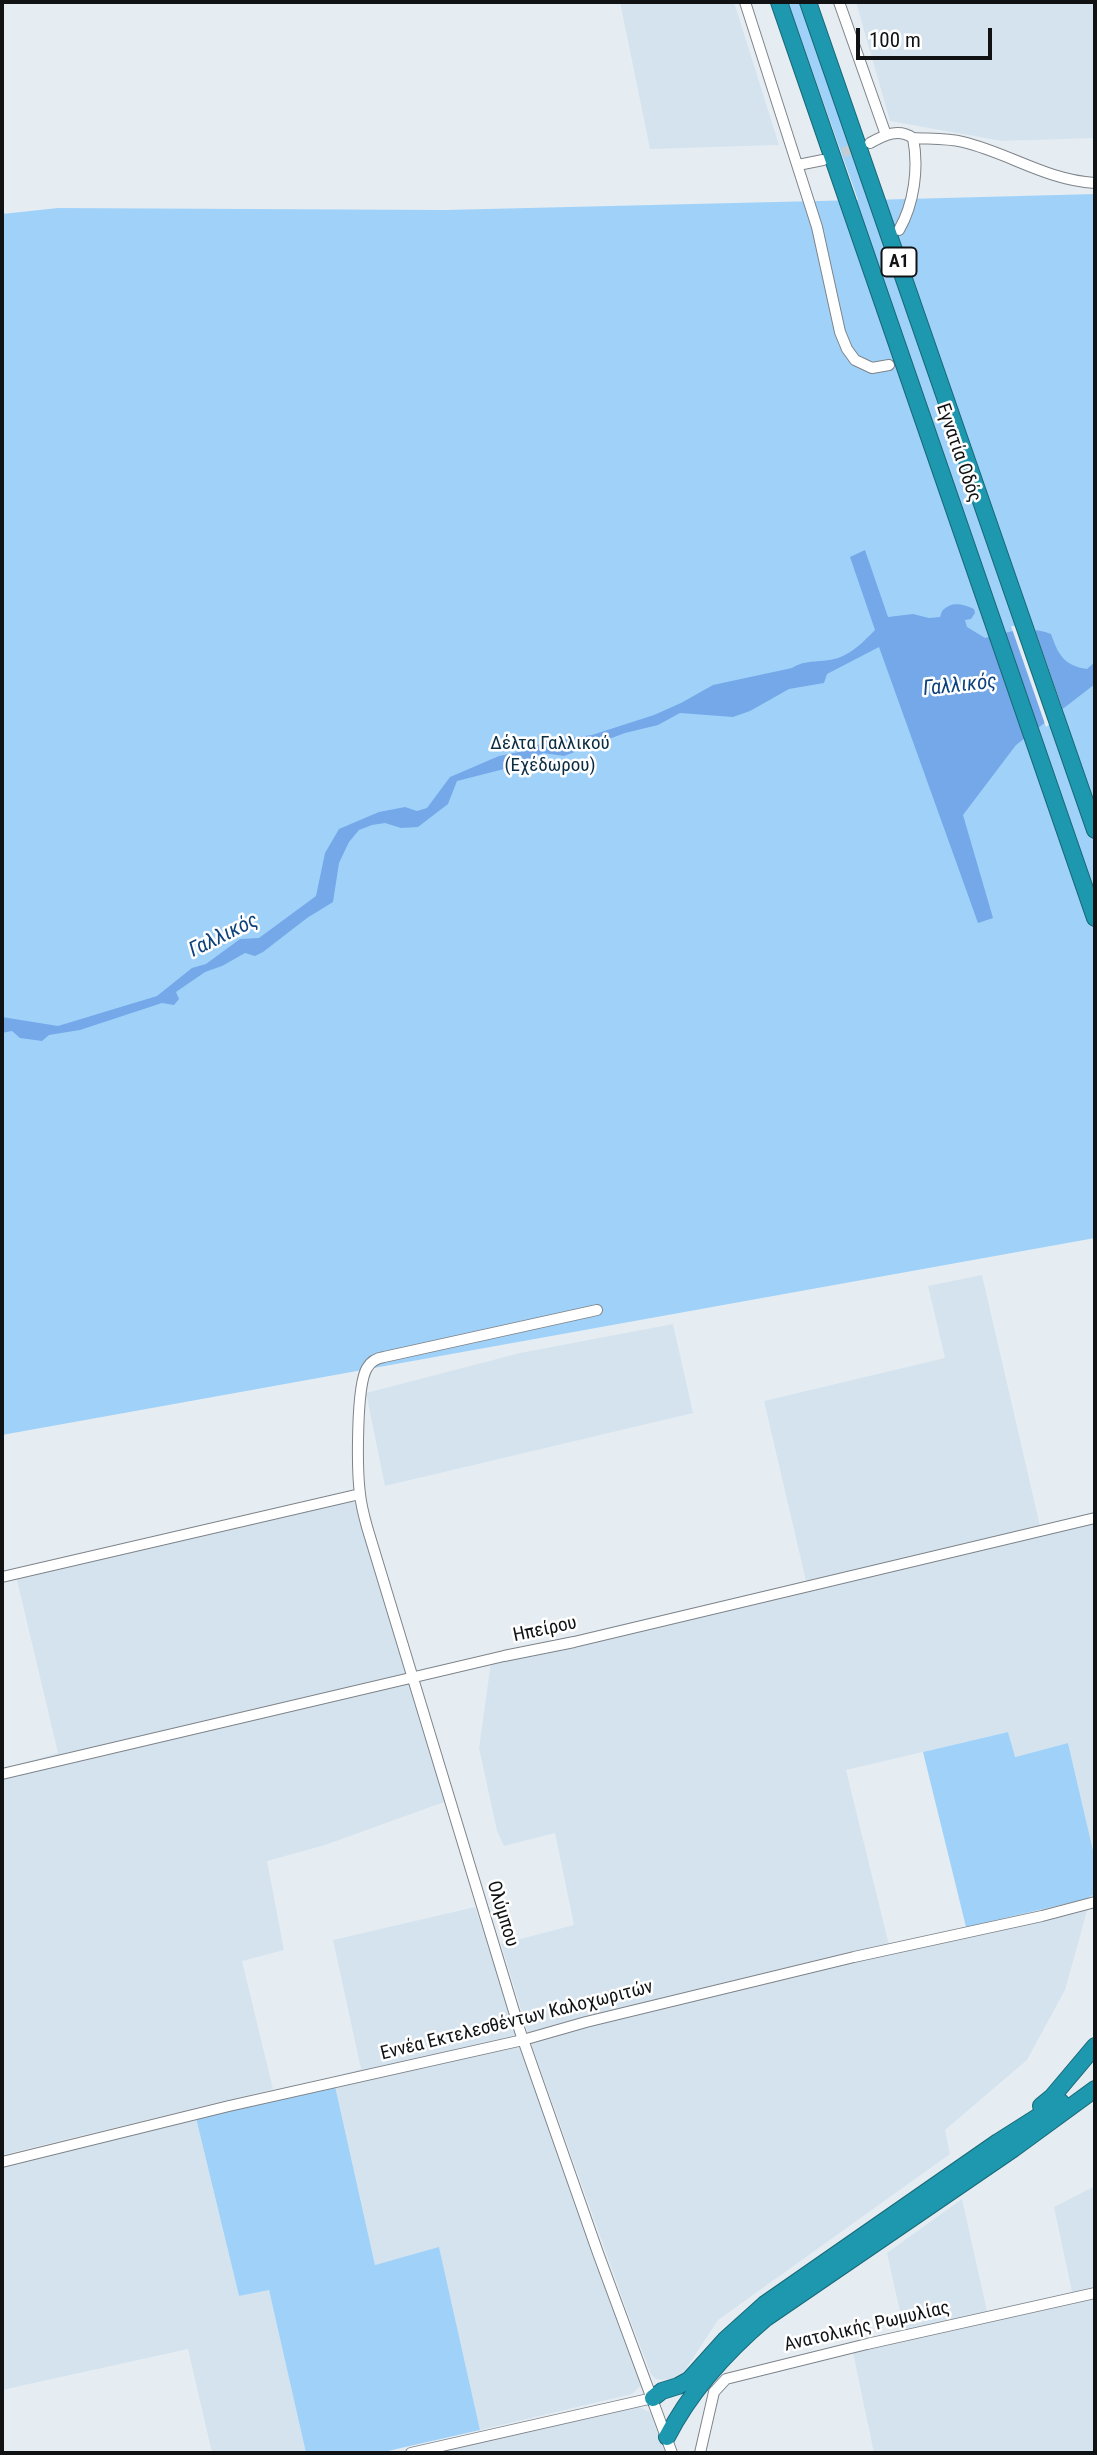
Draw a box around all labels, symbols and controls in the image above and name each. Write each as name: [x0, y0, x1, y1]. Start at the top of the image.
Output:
scale bar: [859, 14, 996, 58]
text: 100 m: [869, 28, 921, 52]
road number: Α1: [881, 248, 916, 276]
street label: Εγνατία Οδός: [931, 401, 985, 505]
water label: Γαλλικός: [922, 670, 998, 702]
park label: Δέλτα Γαλλικού (Εχέδωρου): [490, 733, 610, 777]
water label: Γαλλικός: [185, 908, 263, 964]
street label: Ηπείρου: [511, 1612, 579, 1648]
street label: Ολύμπου: [481, 1878, 523, 1950]
street label: Εννέα Εκτελεσθέντων Καλοχωριτών: [378, 1976, 656, 2066]
street label: Ανατολικής Ρωμυλίας: [782, 2297, 952, 2357]

